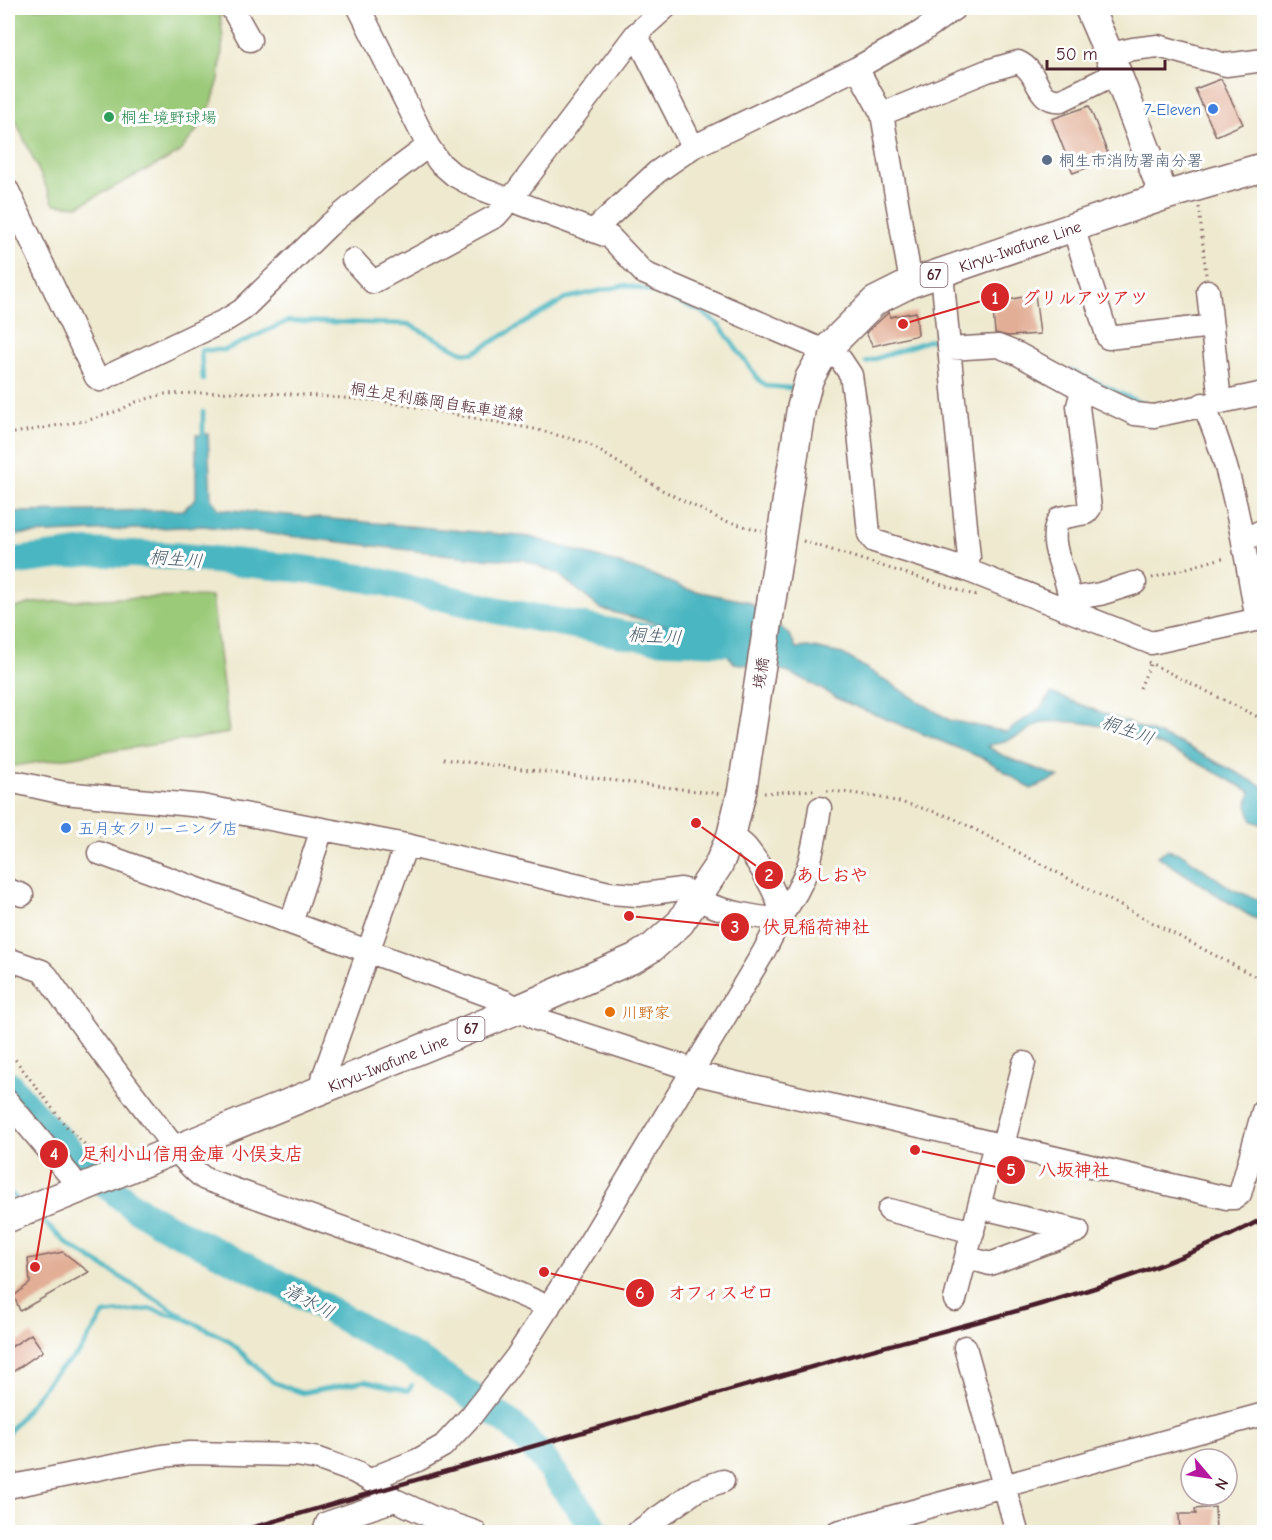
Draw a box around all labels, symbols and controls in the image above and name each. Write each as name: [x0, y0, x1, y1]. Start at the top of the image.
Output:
scale bar: [1047, 33, 1166, 71]
text: 50 m: [1056, 44, 1098, 65]
place label: 7-Eleven: [1144, 101, 1201, 119]
marker: 7-Eleven: [1206, 102, 1220, 116]
place label: 桐生境野球場: [121, 109, 217, 127]
marker: 桐生境野球場: [102, 110, 116, 124]
place label: 桐生市消防署南分署: [1059, 152, 1203, 170]
marker: 桐生市消防署南分署: [1040, 153, 1054, 167]
street label: Kiryu-Iwafune Line: [957, 218, 1084, 276]
road number: 67: [920, 263, 948, 287]
callout: グリルアツアツ: [980, 279, 1160, 315]
text: 1: [991, 288, 999, 309]
text: グリルアツアツ: [1022, 288, 1148, 309]
street label: 桐生足利藤岡自転車道線: [349, 379, 525, 425]
water label: 桐生川: [148, 547, 204, 572]
water label: 桐生川: [627, 624, 683, 649]
street label: 境橋: [750, 656, 772, 690]
water label: 桐生川: [1099, 711, 1157, 750]
place label: 五月女クリーニング店: [78, 820, 238, 838]
marker: 五月女クリーニング店: [59, 821, 73, 835]
callout: あしおや: [754, 857, 880, 893]
text: 2: [765, 865, 774, 886]
text: あしおや: [796, 865, 868, 886]
callout: 伏見稲荷神社: [720, 909, 882, 945]
text: 3: [731, 917, 739, 938]
text: 伏見稲荷神社: [762, 917, 870, 938]
place label: 川野家: [622, 1004, 670, 1022]
marker: 川野家: [603, 1005, 617, 1019]
road number: 67: [458, 1017, 484, 1041]
street label: Kiryu-Iwafune Line: [326, 1032, 451, 1096]
callout: 足利小山信用金庫 小俣支店: [39, 1136, 316, 1172]
text: 4: [50, 1144, 58, 1165]
text: 足利小山信用金庫 小俣支店: [81, 1144, 303, 1165]
callout: 八坂神社: [996, 1152, 1122, 1188]
text: 5: [1006, 1160, 1016, 1181]
text: 八坂神社: [1038, 1160, 1110, 1181]
callout: オフィスゼロ: [625, 1275, 787, 1311]
water label: 清水川: [280, 1279, 338, 1323]
text: 6: [635, 1283, 645, 1304]
text: オフィスゼロ: [668, 1283, 774, 1304]
north arrow: [1179, 1447, 1239, 1507]
text: N: [1211, 1475, 1232, 1493]

